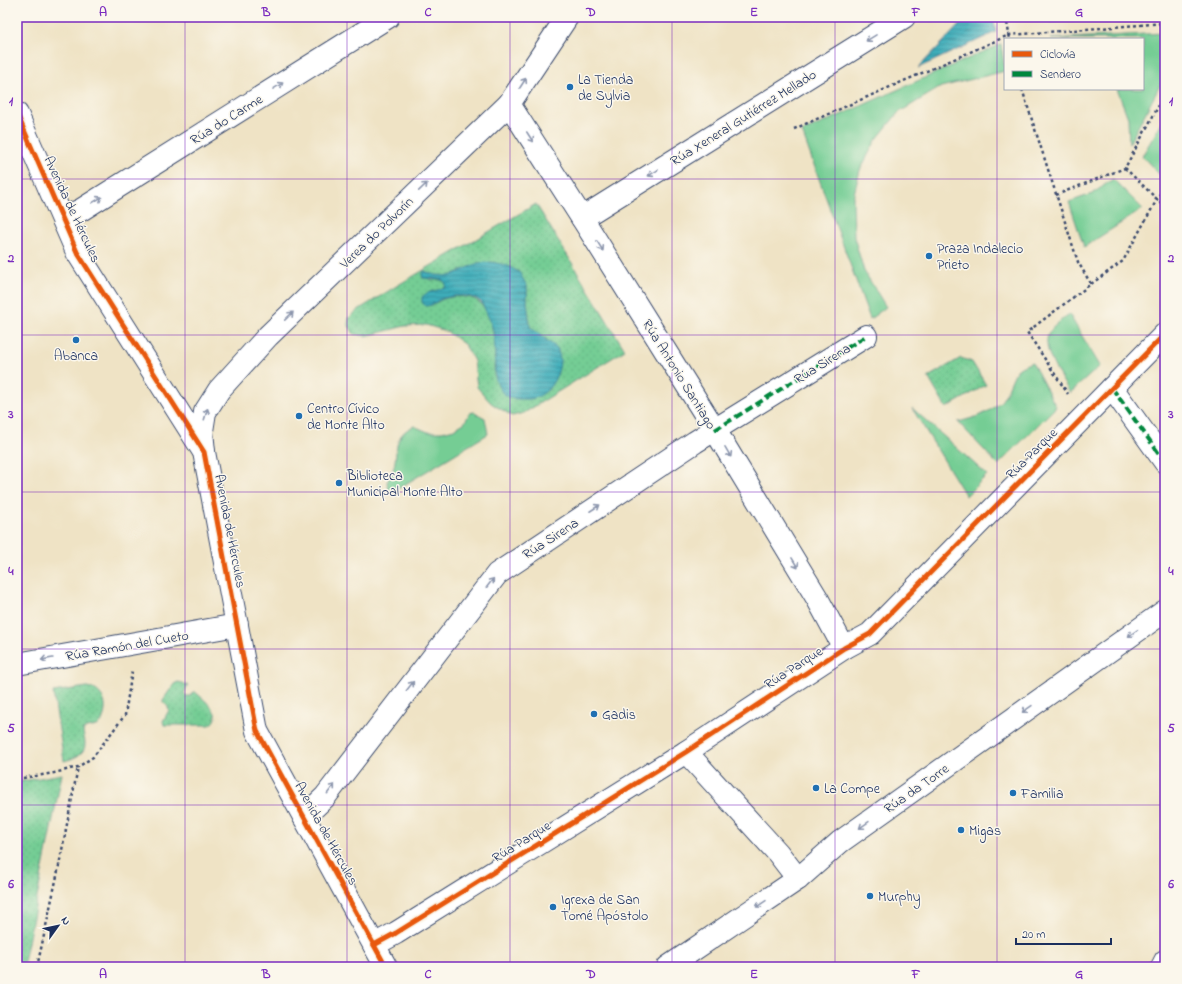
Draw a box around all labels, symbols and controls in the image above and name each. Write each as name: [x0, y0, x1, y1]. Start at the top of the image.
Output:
text: A: [99, 3, 107, 22]
text: B: [261, 3, 271, 22]
text: C: [424, 3, 432, 22]
text: D: [585, 3, 596, 22]
text: E: [750, 3, 758, 22]
text: F: [911, 3, 921, 22]
text: G: [1075, 3, 1083, 22]
one-way arrow: [865, 34, 877, 42]
legend: [1004, 38, 1144, 90]
text: Ciclovía: [1040, 46, 1076, 64]
street label: Rúa Xeneral Gutiérrez Mellado: [667, 65, 821, 172]
text: Sendero: [1040, 66, 1081, 84]
place label: La Tienda de Sylvia: [578, 70, 633, 108]
one-way arrow: [518, 78, 527, 89]
one-way arrow: [272, 82, 283, 90]
marker: La Tienda de Sylvia: [565, 82, 575, 92]
street label: Rúa do Carme: [186, 89, 268, 151]
text: 1: [9, 92, 14, 111]
text: 1: [1169, 92, 1174, 111]
one-way arrow: [526, 131, 534, 142]
street label: Avenida de Hércules: [38, 153, 106, 266]
one-way arrow: [648, 169, 659, 178]
one-way arrow: [418, 182, 428, 192]
street label: Verea do Polvorín: [334, 192, 419, 275]
one-way arrow: [91, 196, 102, 204]
place label: Praza Indalecio Prieto: [937, 239, 1023, 276]
one-way arrow: [596, 240, 604, 251]
text: 2: [7, 249, 15, 268]
text: 2: [1167, 249, 1175, 268]
marker: Praza Indalecio Prieto: [924, 251, 934, 261]
one-way arrow: [284, 311, 294, 321]
street label: Rúa Antonio Santiago: [636, 316, 721, 434]
marker: Abanca: [71, 335, 81, 345]
street label: Rúa Sirena: [790, 339, 855, 390]
place label: Abanca: [54, 346, 98, 367]
place label: Centro Cívico de Monte Alto: [307, 399, 385, 436]
text: 3: [7, 405, 14, 424]
text: 3: [1167, 405, 1174, 424]
one-way arrow: [203, 408, 210, 421]
marker: Centro Cívico de Monte Alto: [294, 411, 304, 421]
street label: Rúa Parque: [1001, 423, 1063, 485]
one-way arrow: [724, 446, 732, 458]
place label: Biblioteca Municipal Monte Alto: [346, 466, 463, 503]
street label: Avenida de Hércules: [208, 473, 251, 590]
marker: Biblioteca Municipal Monte Alto: [334, 478, 344, 488]
one-way arrow: [590, 504, 601, 513]
street label: Rúa Sirena: [519, 513, 583, 565]
one-way arrow: [792, 557, 800, 569]
text: 4: [7, 562, 14, 581]
text: 4: [1167, 562, 1174, 581]
one-way arrow: [485, 578, 494, 589]
street label: Rúa Ramón del Cueto: [64, 625, 190, 668]
one-way arrow: [1128, 629, 1139, 637]
street label: Rúa Parque: [760, 641, 828, 695]
one-way arrow: [41, 655, 54, 663]
one-way arrow: [406, 680, 415, 691]
place label: Gadis: [602, 705, 636, 726]
one-way arrow: [1022, 705, 1033, 713]
marker: Gadis: [589, 709, 599, 719]
text: 5: [7, 719, 15, 738]
text: 5: [1167, 719, 1175, 738]
street label: Rúa da Torre: [880, 759, 954, 819]
street label: Avenida de Hércules: [289, 778, 363, 889]
place label: La Compe: [824, 779, 881, 800]
one-way arrow: [327, 783, 335, 794]
marker: La Compe: [811, 783, 821, 793]
place label: Familia: [1020, 784, 1063, 805]
marker: Familia: [1008, 788, 1018, 798]
street label: Rúa Parque: [488, 815, 556, 869]
one-way arrow: [859, 821, 870, 829]
place label: Migas: [969, 821, 1001, 843]
marker: Migas: [956, 825, 966, 835]
text: 6: [7, 875, 14, 894]
text: 6: [1167, 875, 1174, 894]
place label: Murphy: [878, 887, 921, 909]
place label: Igrexa de San Tomé Apóstolo: [561, 890, 648, 927]
marker: Murphy: [865, 891, 875, 901]
one-way arrow: [756, 900, 767, 908]
marker: Igrexa de San Tomé Apóstolo: [548, 902, 558, 912]
north arrow: [38, 906, 78, 946]
text: N: [57, 914, 74, 929]
scale bar: [1016, 920, 1111, 946]
text: 20 m: [1022, 926, 1045, 944]
text: A: [99, 965, 107, 984]
text: B: [261, 965, 271, 984]
text: C: [424, 965, 432, 984]
text: D: [585, 965, 596, 984]
text: E: [750, 965, 758, 984]
text: F: [911, 965, 921, 984]
text: G: [1075, 965, 1083, 984]

